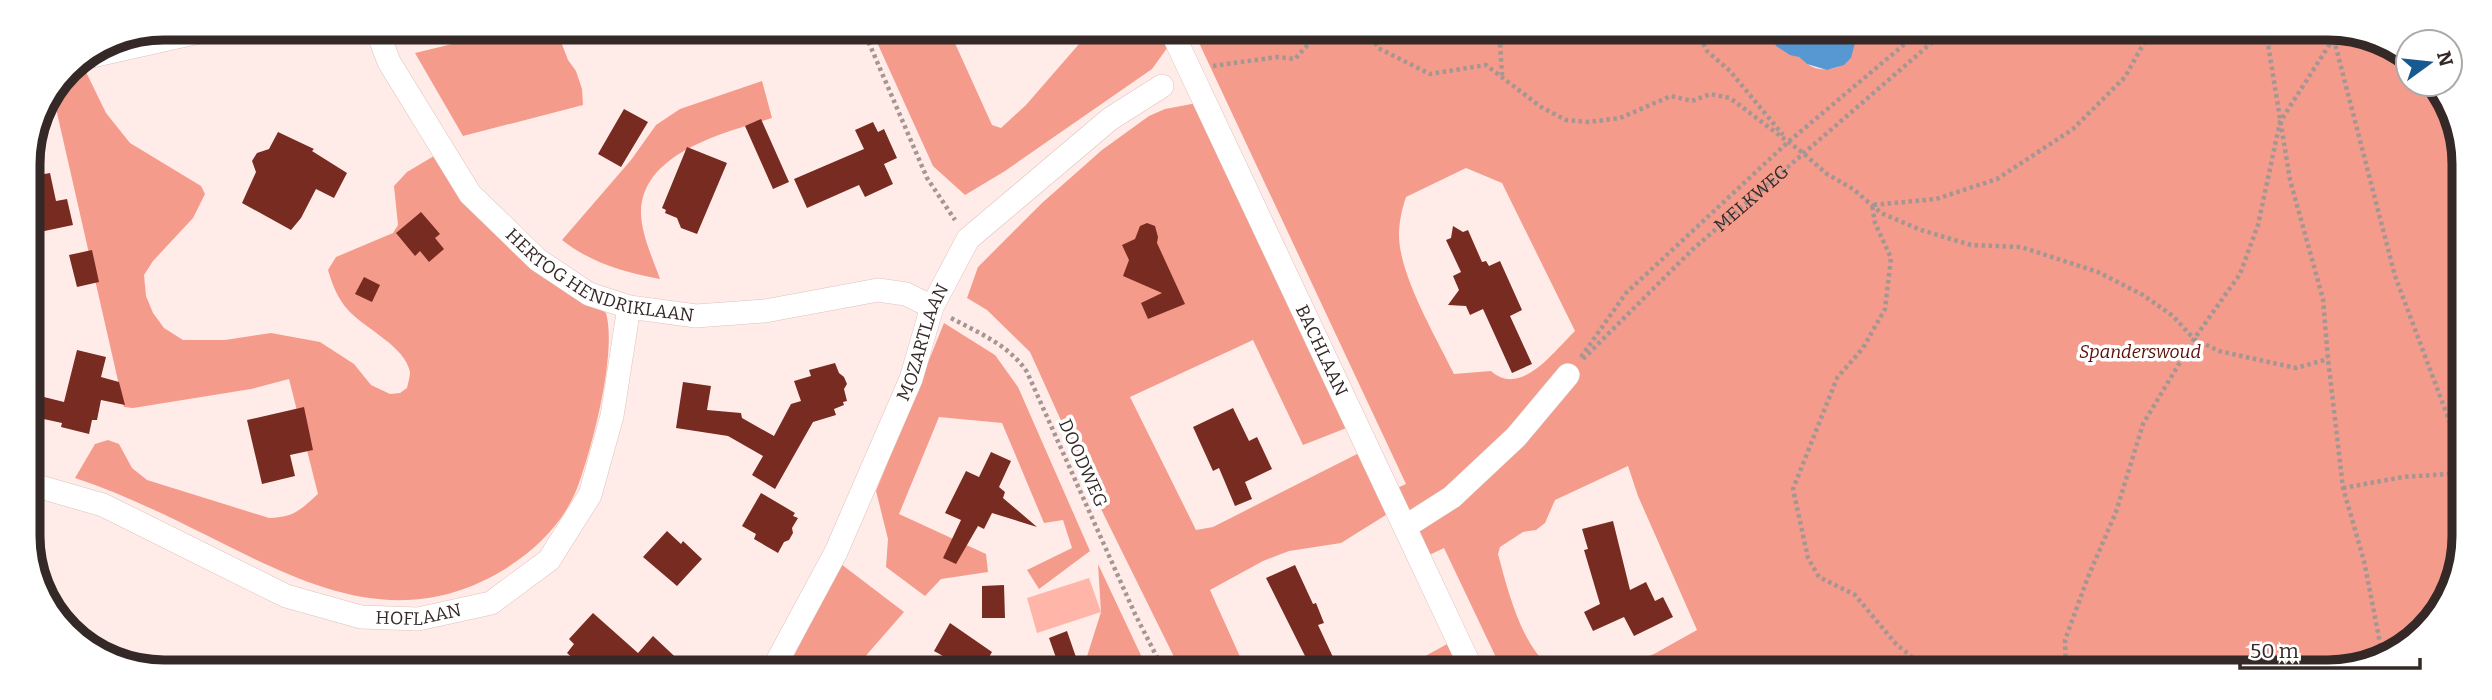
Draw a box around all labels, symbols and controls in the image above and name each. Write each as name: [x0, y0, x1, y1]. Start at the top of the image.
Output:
north arrow: [2394, 28, 2464, 98]
text: N: [2432, 49, 2458, 69]
street label: MELKWEG: [1710, 160, 1793, 237]
street label: HERTOG HENDRIKLAAN: [501, 224, 695, 327]
street label: MOZARTLAAN: [892, 280, 953, 404]
street label: BACHLAAN: [1291, 301, 1353, 399]
park label: Spanderswoud: [2079, 341, 2201, 363]
street label: DOODWEG: [1054, 416, 1112, 510]
street label: HOFLAAN: [375, 599, 463, 630]
scale bar: [2240, 626, 2420, 670]
text: 50 m: [2250, 638, 2299, 664]

